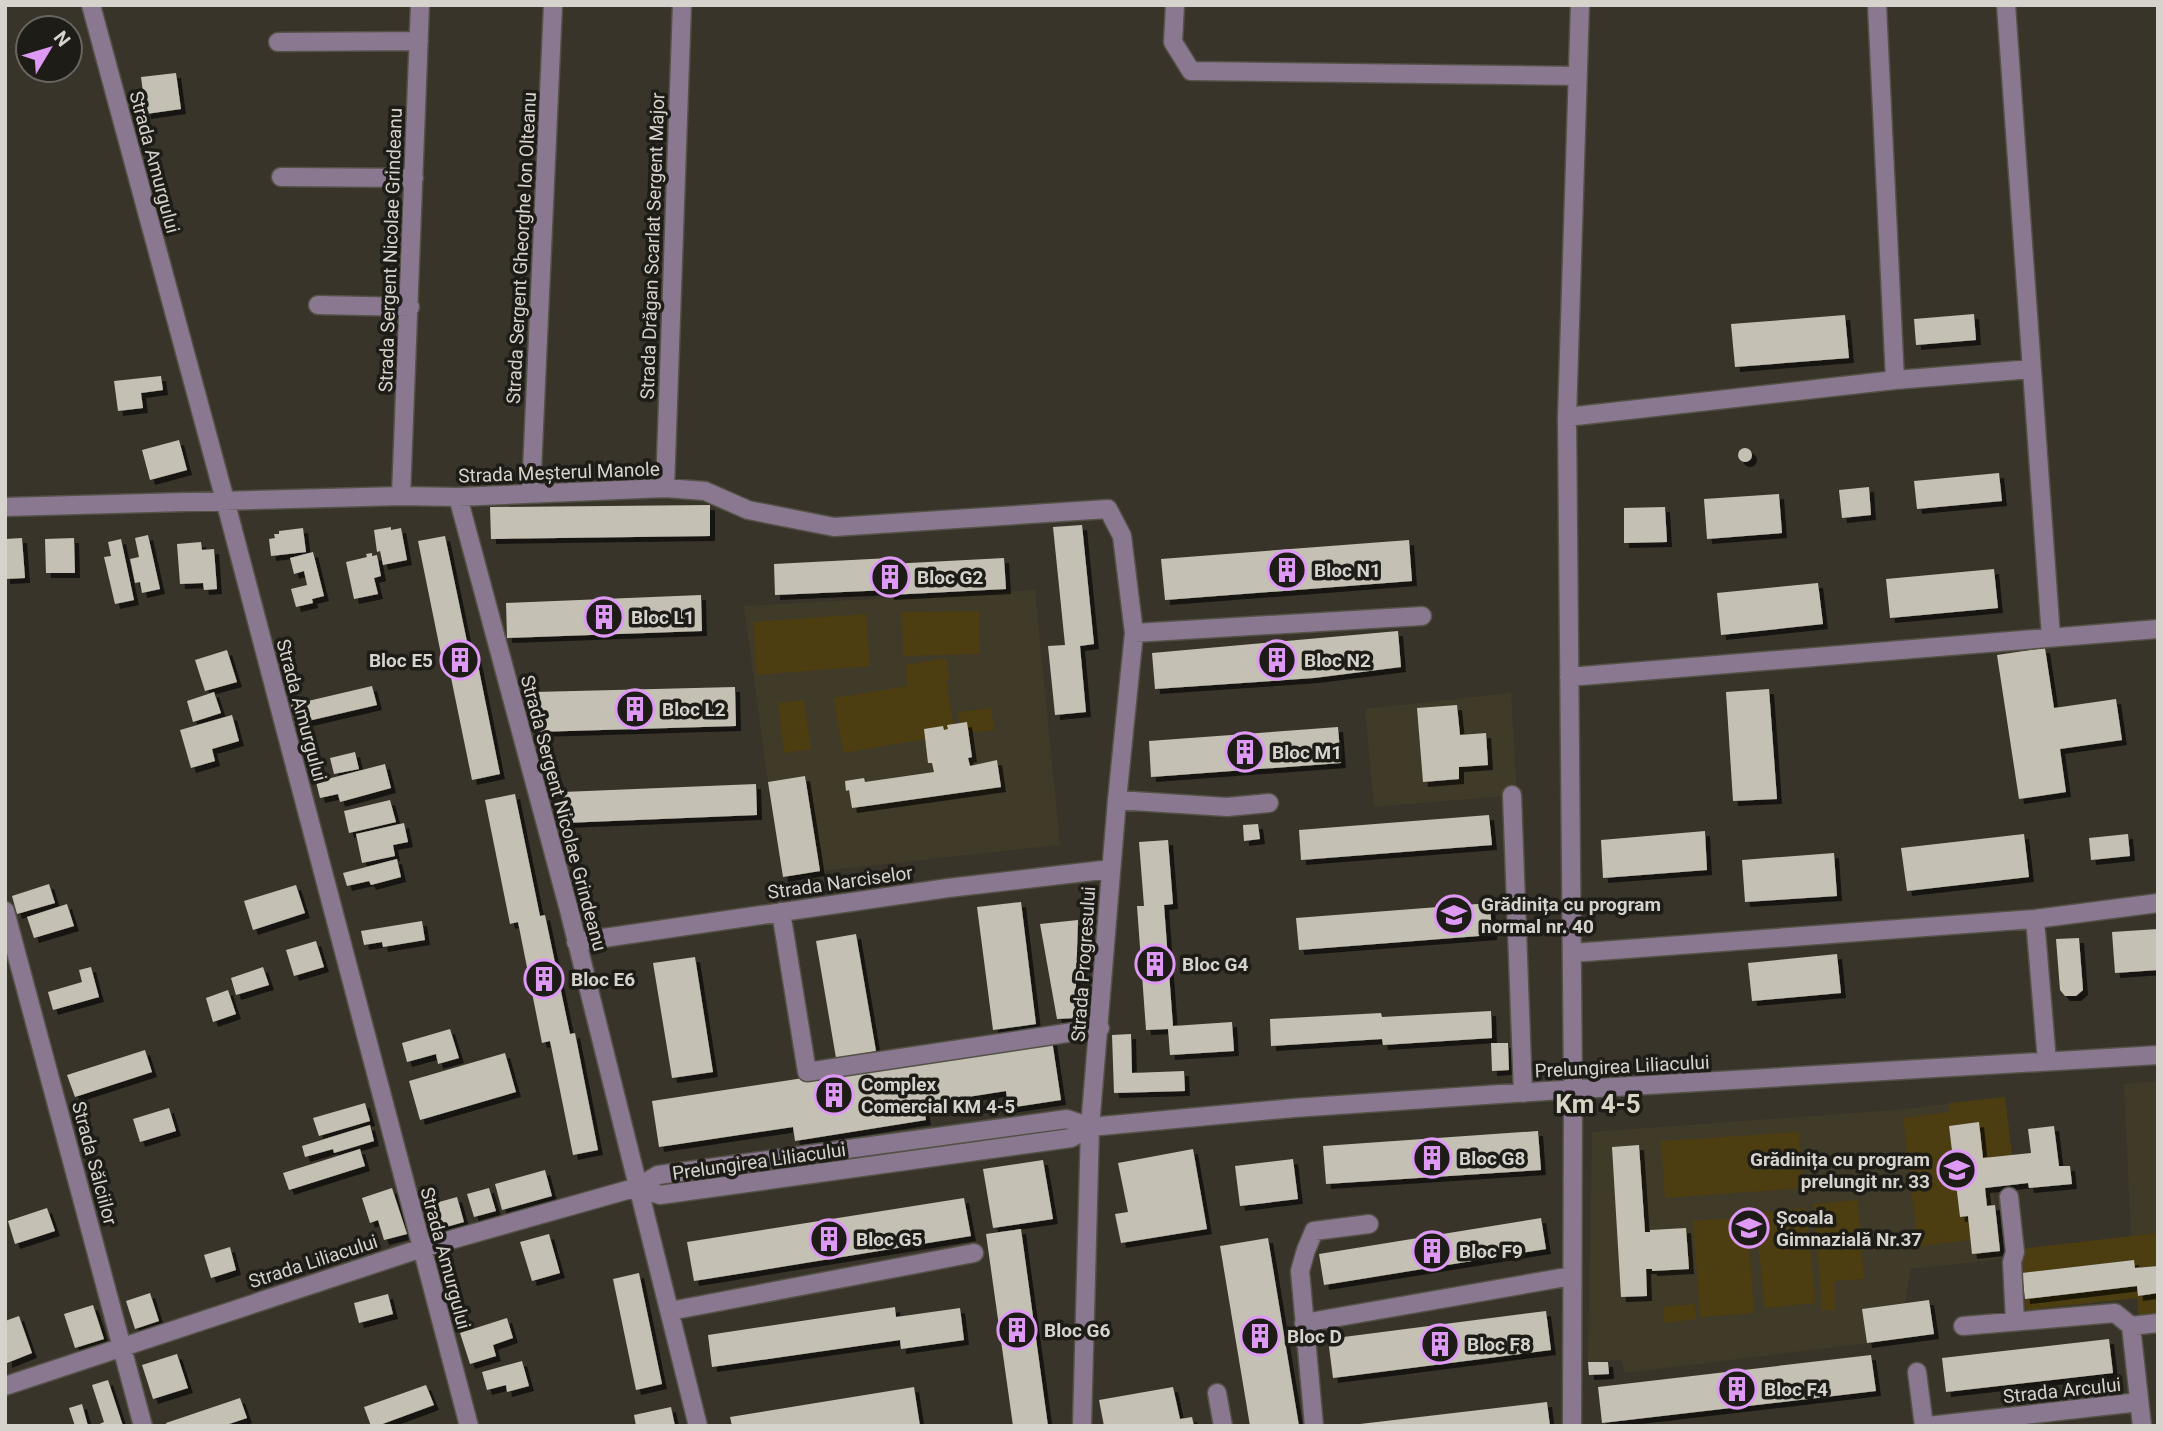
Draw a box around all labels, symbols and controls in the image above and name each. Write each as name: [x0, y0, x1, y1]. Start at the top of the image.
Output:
north arrow: [14, 14, 84, 84]
text: N: [49, 26, 75, 51]
street label: Strada Amurgului: [124, 88, 185, 236]
street label: Strada Sergent Gheorghe Ion Olteanu: [502, 91, 541, 405]
street label: Strada Drăgan Scarlat Sergent Major: [636, 92, 669, 400]
street label: Strada Sergent Nicolae Grindeanu: [374, 107, 407, 393]
street label: Strada Meșterul Manole: [458, 457, 660, 488]
building icon: Bloc N1: [1266, 549, 1308, 591]
building icon: Bloc G2: [869, 556, 911, 598]
place label: Bloc N1: [1314, 559, 1381, 582]
place label: Bloc G2: [917, 566, 983, 589]
building icon: Bloc L1: [583, 596, 625, 638]
place label: Bloc L1: [631, 606, 695, 629]
street label: Strada Amurgului: [271, 636, 332, 784]
building icon: Bloc E5: [439, 639, 481, 681]
building icon: Bloc N2: [1256, 639, 1298, 681]
place label: Bloc E5: [369, 649, 433, 672]
place label: Bloc N2: [1304, 649, 1371, 672]
street label: Strada Sergent Nicolae Grindeanu: [516, 673, 611, 954]
building icon: Bloc L2: [614, 688, 656, 730]
place label: Bloc L2: [662, 698, 726, 721]
building icon: Bloc M1: [1224, 731, 1266, 773]
place label: Bloc M1: [1272, 741, 1342, 764]
street label: Strada Narciselor: [766, 861, 915, 904]
street label: Strada Progresului: [1067, 886, 1100, 1043]
place label: Grădinița cu program normal nr. 40: [1481, 893, 1661, 938]
school or university icon: Grădinița cu program normal nr. 40: [1433, 894, 1475, 936]
building icon: Bloc G4: [1134, 943, 1176, 985]
place label: Bloc G4: [1182, 953, 1248, 976]
building icon: Bloc E6: [523, 958, 565, 1000]
place label: Bloc E6: [571, 968, 635, 991]
street label: Prelungirea Liliacului: [1534, 1050, 1710, 1083]
place label: Complex Comercial KM 4-5: [861, 1073, 1015, 1118]
building icon: Complex Comercial KM 4-5: [813, 1074, 855, 1116]
district label: Km 4-5: [1555, 1089, 1641, 1119]
street label: Strada Sălciilor: [67, 1099, 122, 1228]
building icon: Bloc G8: [1411, 1137, 1453, 1179]
street label: Prelungirea Liliacului: [671, 1138, 847, 1185]
place label: Bloc G8: [1459, 1147, 1525, 1170]
place label: Grădinița cu program prelungit nr. 33: [1750, 1148, 1930, 1193]
school or university icon: Grădinița cu program prelungit nr. 33: [1936, 1149, 1978, 1191]
street label: Strada Amurgului: [415, 1184, 476, 1332]
place label: Școala Gimnazială Nr.37: [1776, 1206, 1922, 1251]
school or university icon: Școala Gimnazială Nr.37: [1728, 1207, 1770, 1249]
building icon: Bloc G5: [808, 1218, 850, 1260]
place label: Bloc G5: [856, 1228, 922, 1251]
street label: Strada Liliacului: [246, 1230, 381, 1293]
building icon: Bloc F9: [1411, 1230, 1453, 1272]
place label: Bloc F9: [1459, 1240, 1523, 1263]
building icon: Bloc G6: [996, 1309, 1038, 1351]
building icon: Bloc D: [1239, 1315, 1281, 1357]
place label: Bloc G6: [1044, 1319, 1110, 1342]
building icon: Bloc F8: [1419, 1323, 1461, 1365]
place label: Bloc D: [1287, 1325, 1342, 1348]
place label: Bloc F8: [1467, 1333, 1531, 1356]
building icon: Bloc F4: [1716, 1368, 1758, 1410]
street label: Strada Arcului: [2002, 1373, 2122, 1408]
place label: Bloc F4: [1764, 1378, 1828, 1401]

